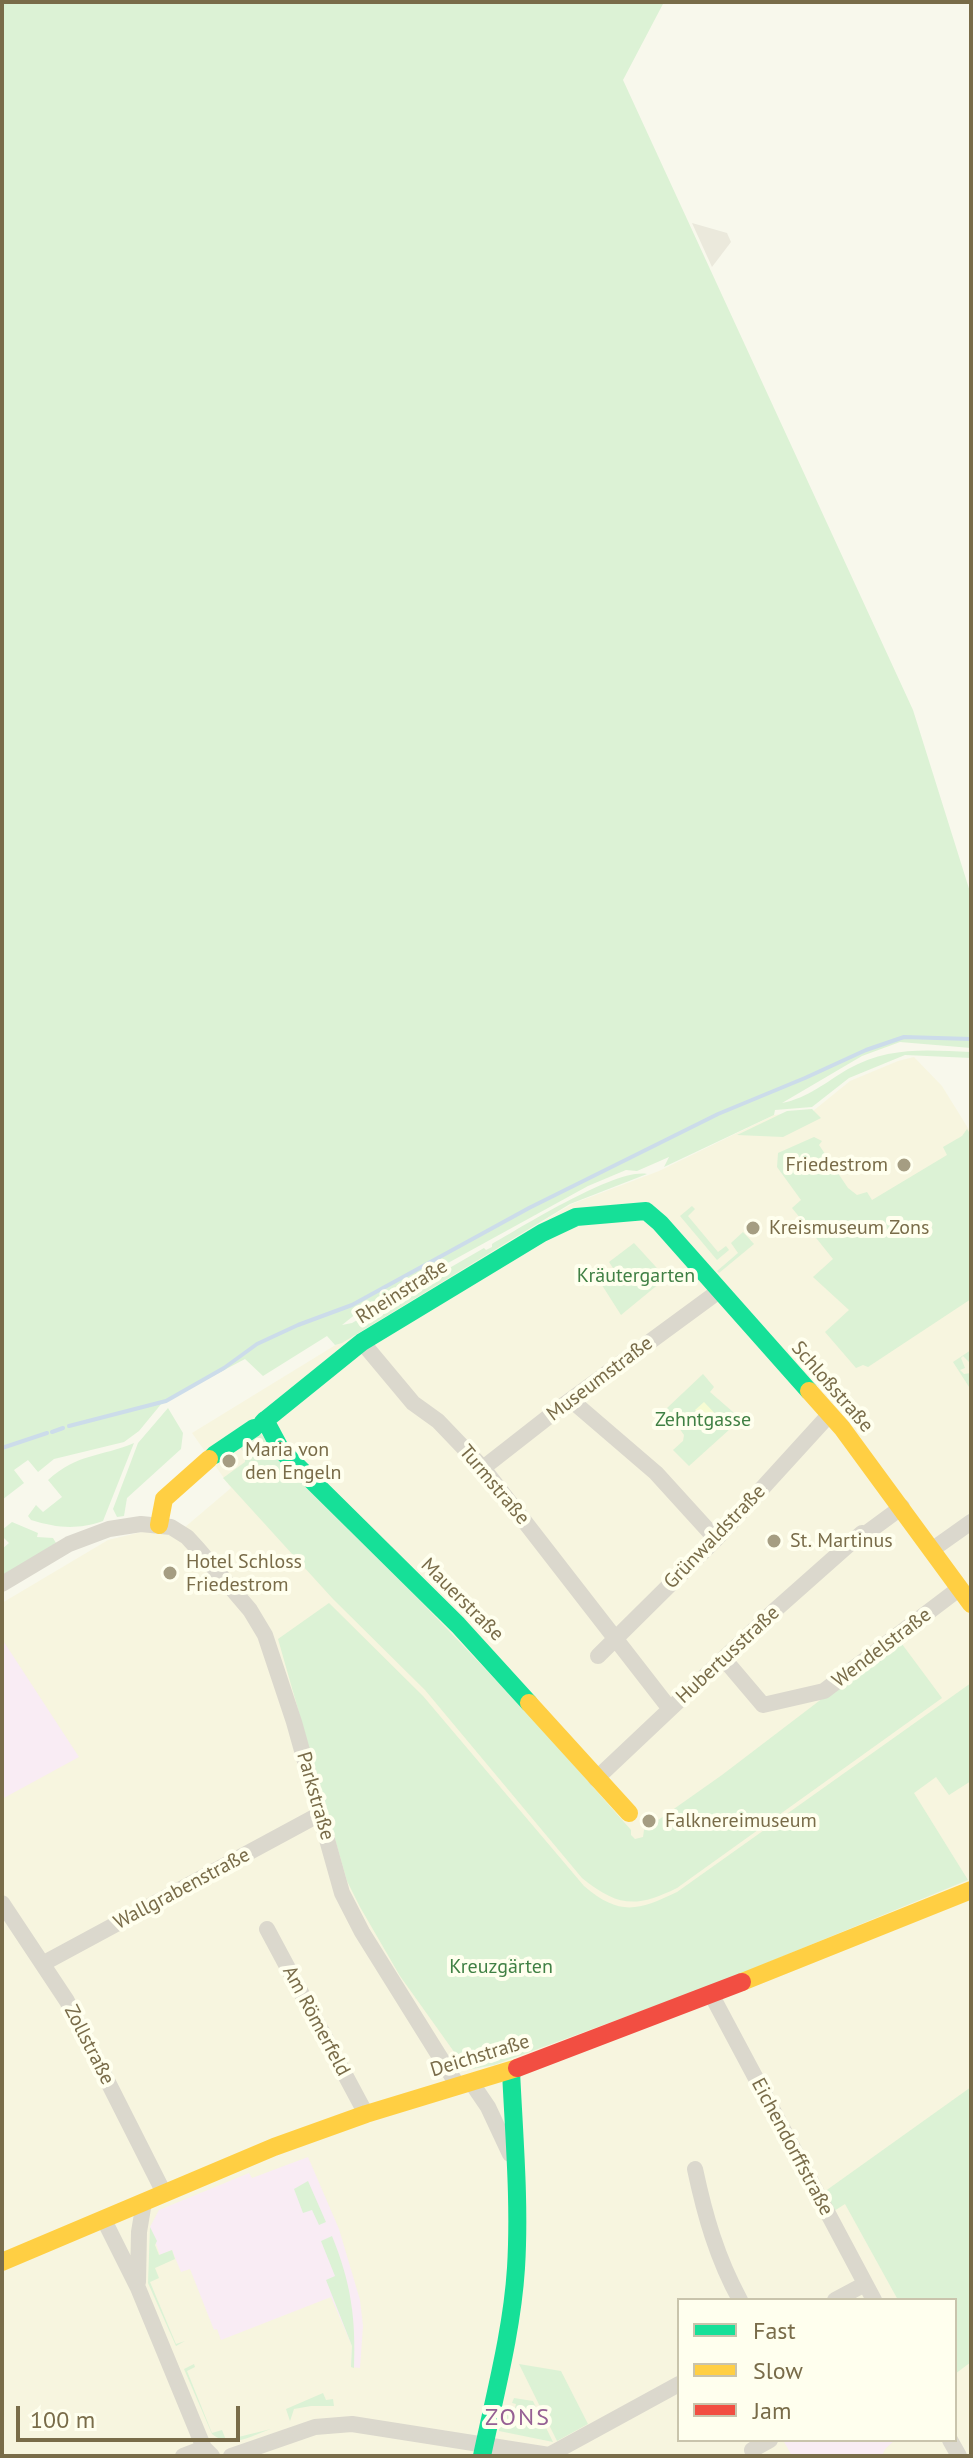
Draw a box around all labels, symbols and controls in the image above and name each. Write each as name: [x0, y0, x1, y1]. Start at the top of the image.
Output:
place label: Friedestrom: [785, 1153, 888, 1177]
marker: Friedestrom: [895, 1156, 913, 1174]
place label: Kreismuseum Zons: [769, 1216, 929, 1240]
marker: Kreismuseum Zons: [744, 1219, 762, 1237]
street label: Rheinstraße: [352, 1254, 452, 1330]
park label: Kräutergarten: [577, 1264, 695, 1288]
street label: Museumstraße: [542, 1331, 658, 1427]
street label: Schloßstraße: [786, 1337, 878, 1437]
park label: Zehntgasse: [655, 1408, 751, 1432]
place label: Maria von den Engeln: [245, 1438, 342, 1485]
street label: Turmstraße: [454, 1440, 534, 1530]
marker: Maria von den Engeln: [220, 1452, 238, 1470]
street label: Grünwaldstraße: [659, 1480, 771, 1594]
place label: St. Martinus: [790, 1529, 893, 1553]
marker: St. Martinus: [765, 1532, 783, 1550]
place label: Hotel Schloss Friedestrom: [186, 1550, 302, 1597]
street label: Mauerstraße: [416, 1554, 508, 1646]
marker: Hotel Schloss Friedestrom: [161, 1564, 179, 1582]
street label: Hubertusstraße: [671, 1601, 785, 1709]
street label: Wendelstraße: [828, 1603, 936, 1693]
street label: Parkstraße: [291, 1749, 339, 1843]
place label: Falknereimuseum: [665, 1809, 817, 1833]
marker: Falknereimuseum: [640, 1812, 658, 1830]
street label: Wallgrabenstraße: [110, 1843, 254, 1935]
park label: Kreuzgärten: [449, 1955, 553, 1979]
street label: Am Römerfeld: [277, 1962, 355, 2080]
street label: Zollstraße: [59, 2001, 119, 2089]
street label: Deichstraße: [427, 2030, 533, 2082]
street label: Eichendorffstraße: [746, 2074, 838, 2220]
legend: [677, 2298, 957, 2442]
text: Fast: [753, 2315, 796, 2346]
text: Slow: [753, 2355, 803, 2386]
scale bar: [20, 2390, 244, 2440]
text: Jam: [753, 2395, 791, 2426]
text: 100 m: [30, 2404, 95, 2435]
district label: ZONS: [485, 2404, 551, 2432]

